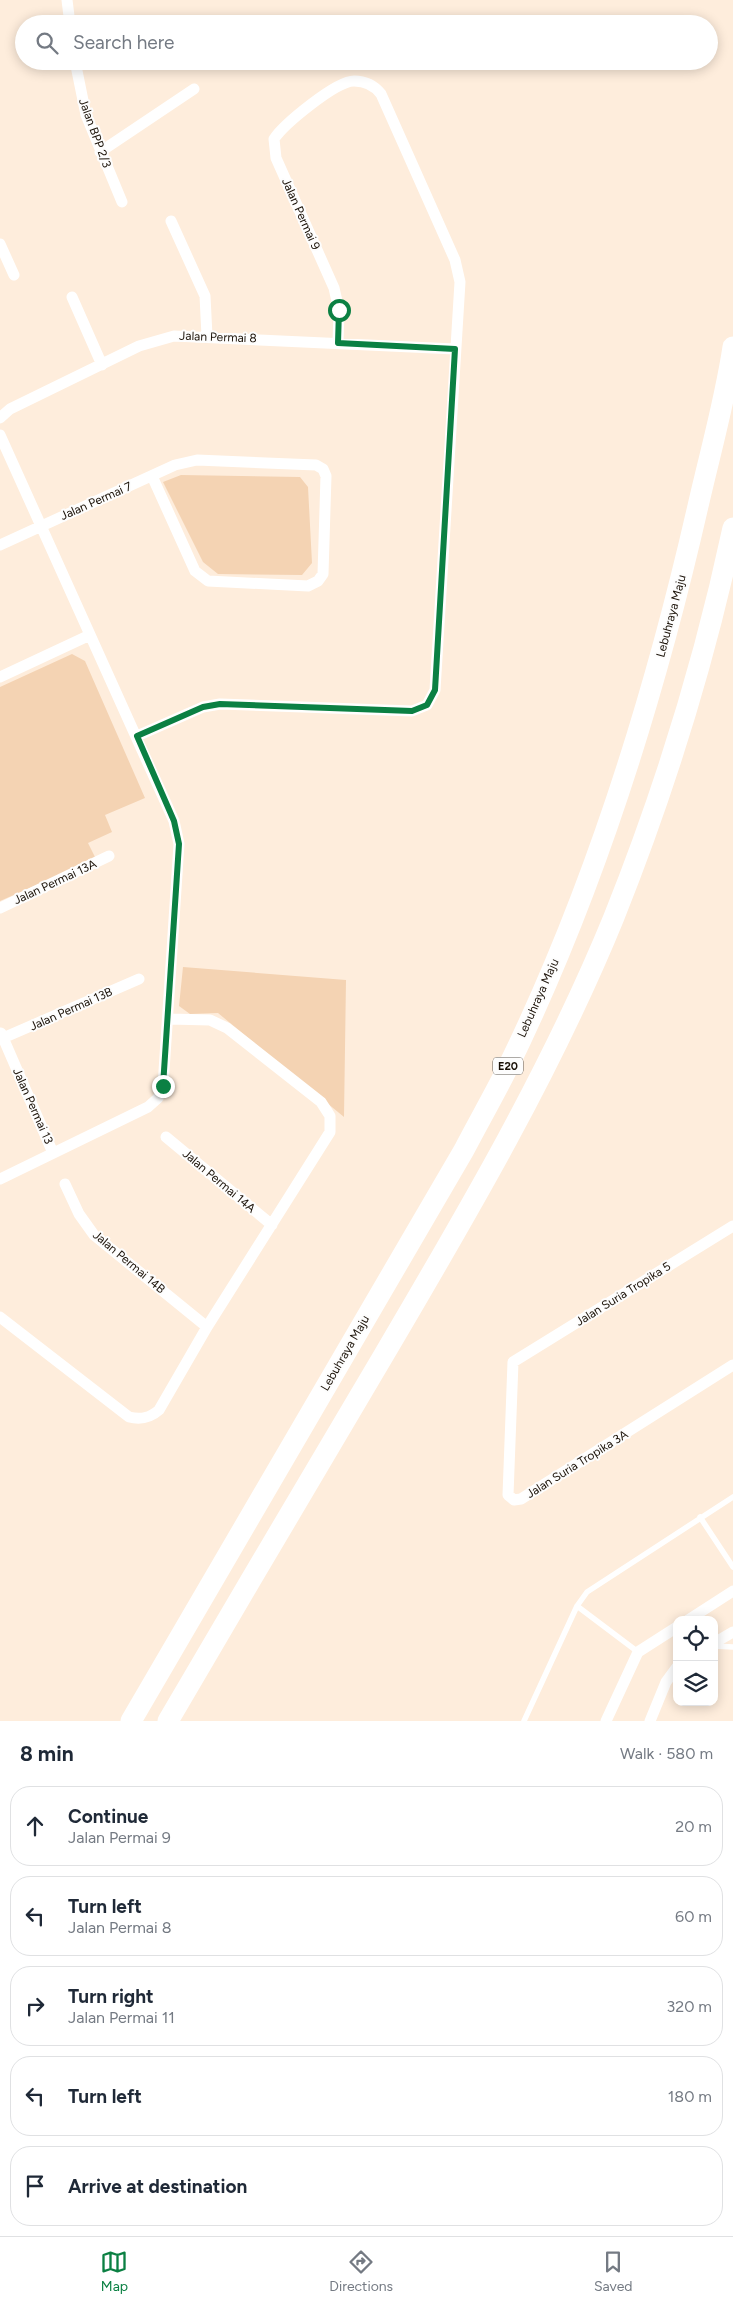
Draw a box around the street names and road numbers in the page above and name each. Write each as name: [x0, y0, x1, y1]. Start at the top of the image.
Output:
street label: Jalan BPP 2/3: [76, 96, 114, 170]
street label: Jalan Permai 9: [279, 176, 323, 252]
street label: Jalan Permai 8: [179, 329, 257, 345]
street label: Jalan Permai 7: [58, 479, 134, 523]
street label: Lebuhraya Maju: [653, 573, 689, 659]
street label: Jalan Permai 13A: [11, 857, 99, 907]
street label: Lebuhraya Maju: [514, 956, 562, 1040]
street label: Jalan Permai 13B: [27, 984, 115, 1034]
road number: E20: [493, 1058, 523, 1074]
street label: Jalan Permai 13: [10, 1066, 56, 1146]
street label: Jalan Permai 14A: [180, 1146, 258, 1216]
street label: Jalan Permai 14B: [90, 1228, 168, 1296]
street label: Jalan Suria Tropika 5: [573, 1259, 673, 1329]
street label: Lebuhraya Maju: [318, 1313, 372, 1393]
street label: Jalan Suria Tropika 3A: [524, 1427, 630, 1501]

